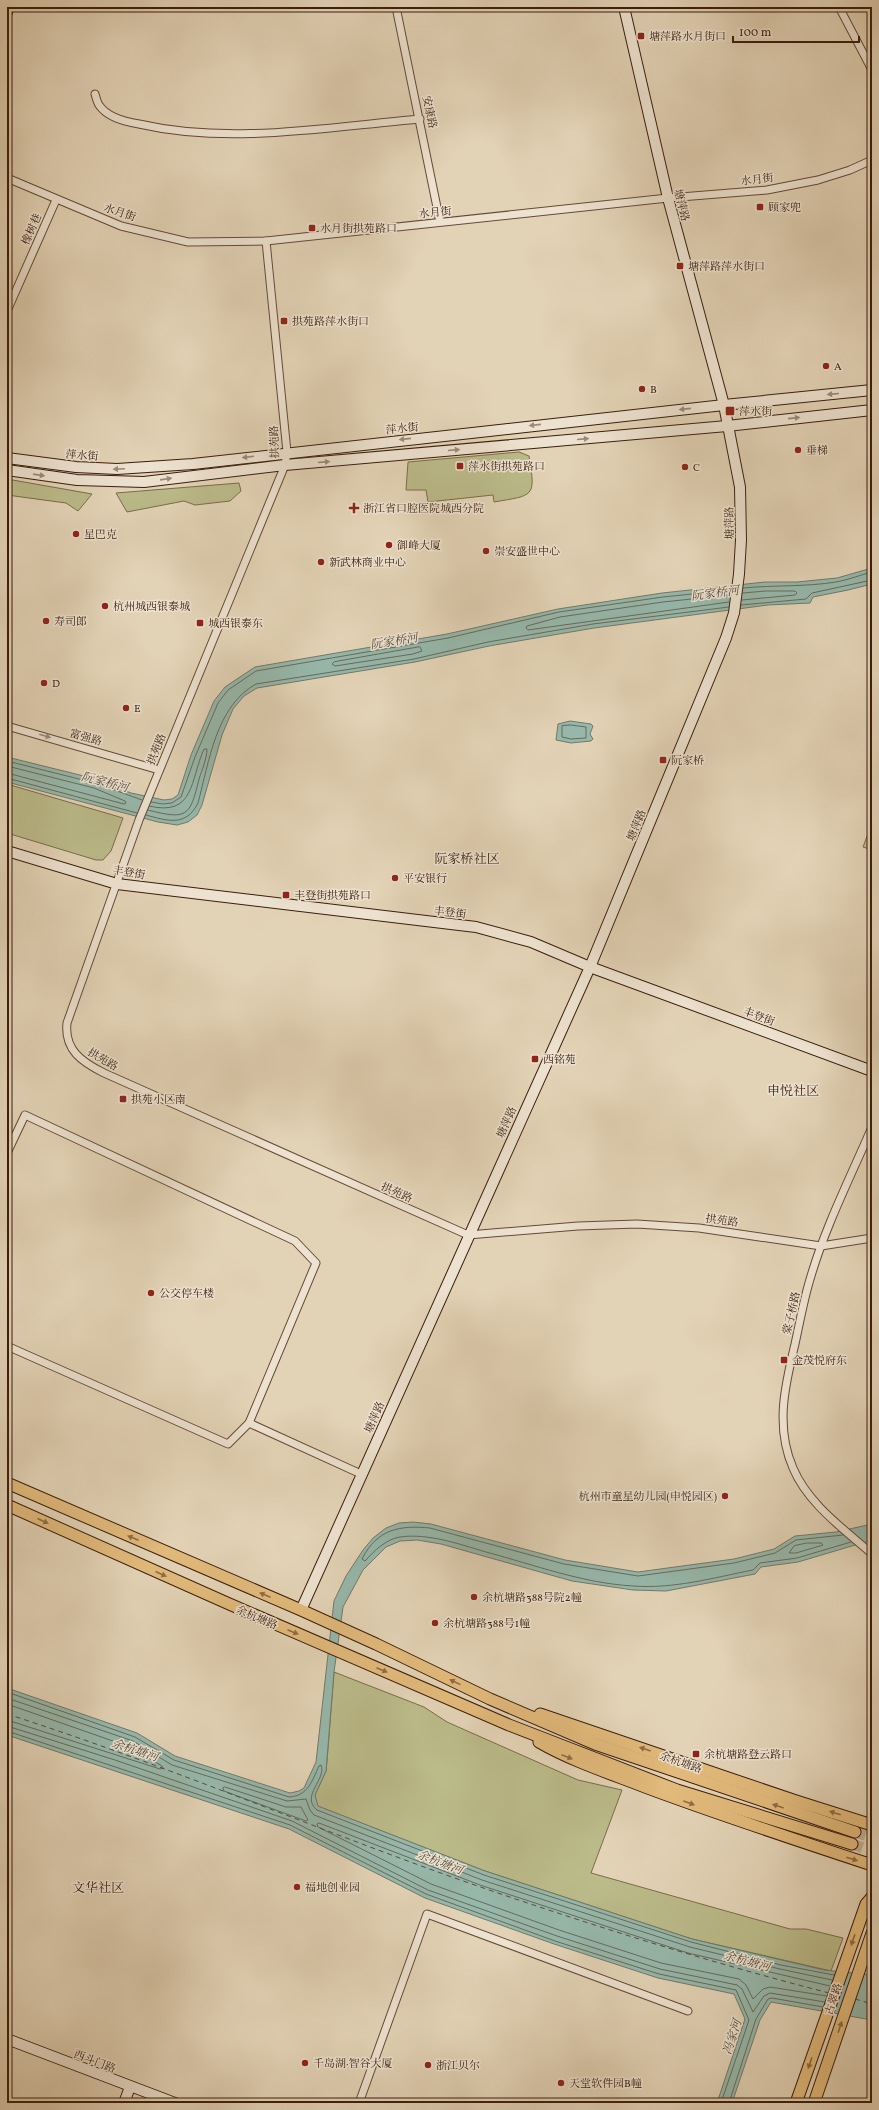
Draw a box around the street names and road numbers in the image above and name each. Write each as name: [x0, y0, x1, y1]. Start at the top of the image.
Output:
street label: 安康路: [418, 95, 439, 130]
street label: 水月街: [740, 171, 774, 190]
street label: 塘萍路: [669, 188, 692, 223]
street label: 水月街: [101, 201, 138, 226]
street label: 水月街: [418, 204, 452, 223]
street label: 橡树巷: [19, 211, 46, 248]
street label: 萍水街: [385, 420, 419, 439]
street label: 拱苑路: [267, 425, 284, 459]
street label: 萍水街: [65, 448, 99, 465]
street label: 塘萍路: [723, 506, 738, 540]
street label: 富强路: [68, 727, 104, 750]
street label: 拱苑路: [144, 731, 171, 768]
street label: 塘萍路: [624, 807, 651, 844]
street label: 丰登街: [111, 863, 146, 884]
street label: 丰登街: [433, 904, 467, 923]
street label: 丰登街: [740, 1005, 777, 1030]
street label: 拱苑路: [84, 1046, 120, 1075]
street label: 塘萍路: [494, 1104, 521, 1141]
street label: 拱苑路: [378, 1180, 415, 1207]
street label: 拱苑路: [704, 1212, 739, 1231]
street label: 棠子桥路: [780, 1290, 805, 1336]
street label: 塘萍路: [362, 1399, 389, 1436]
street label: 余杭塘路: [233, 1603, 280, 1634]
street label: 余杭塘路: [657, 1749, 704, 1778]
street label: 古翠路: [822, 1981, 847, 2018]
street label: 西斗门路: [71, 2048, 118, 2077]

